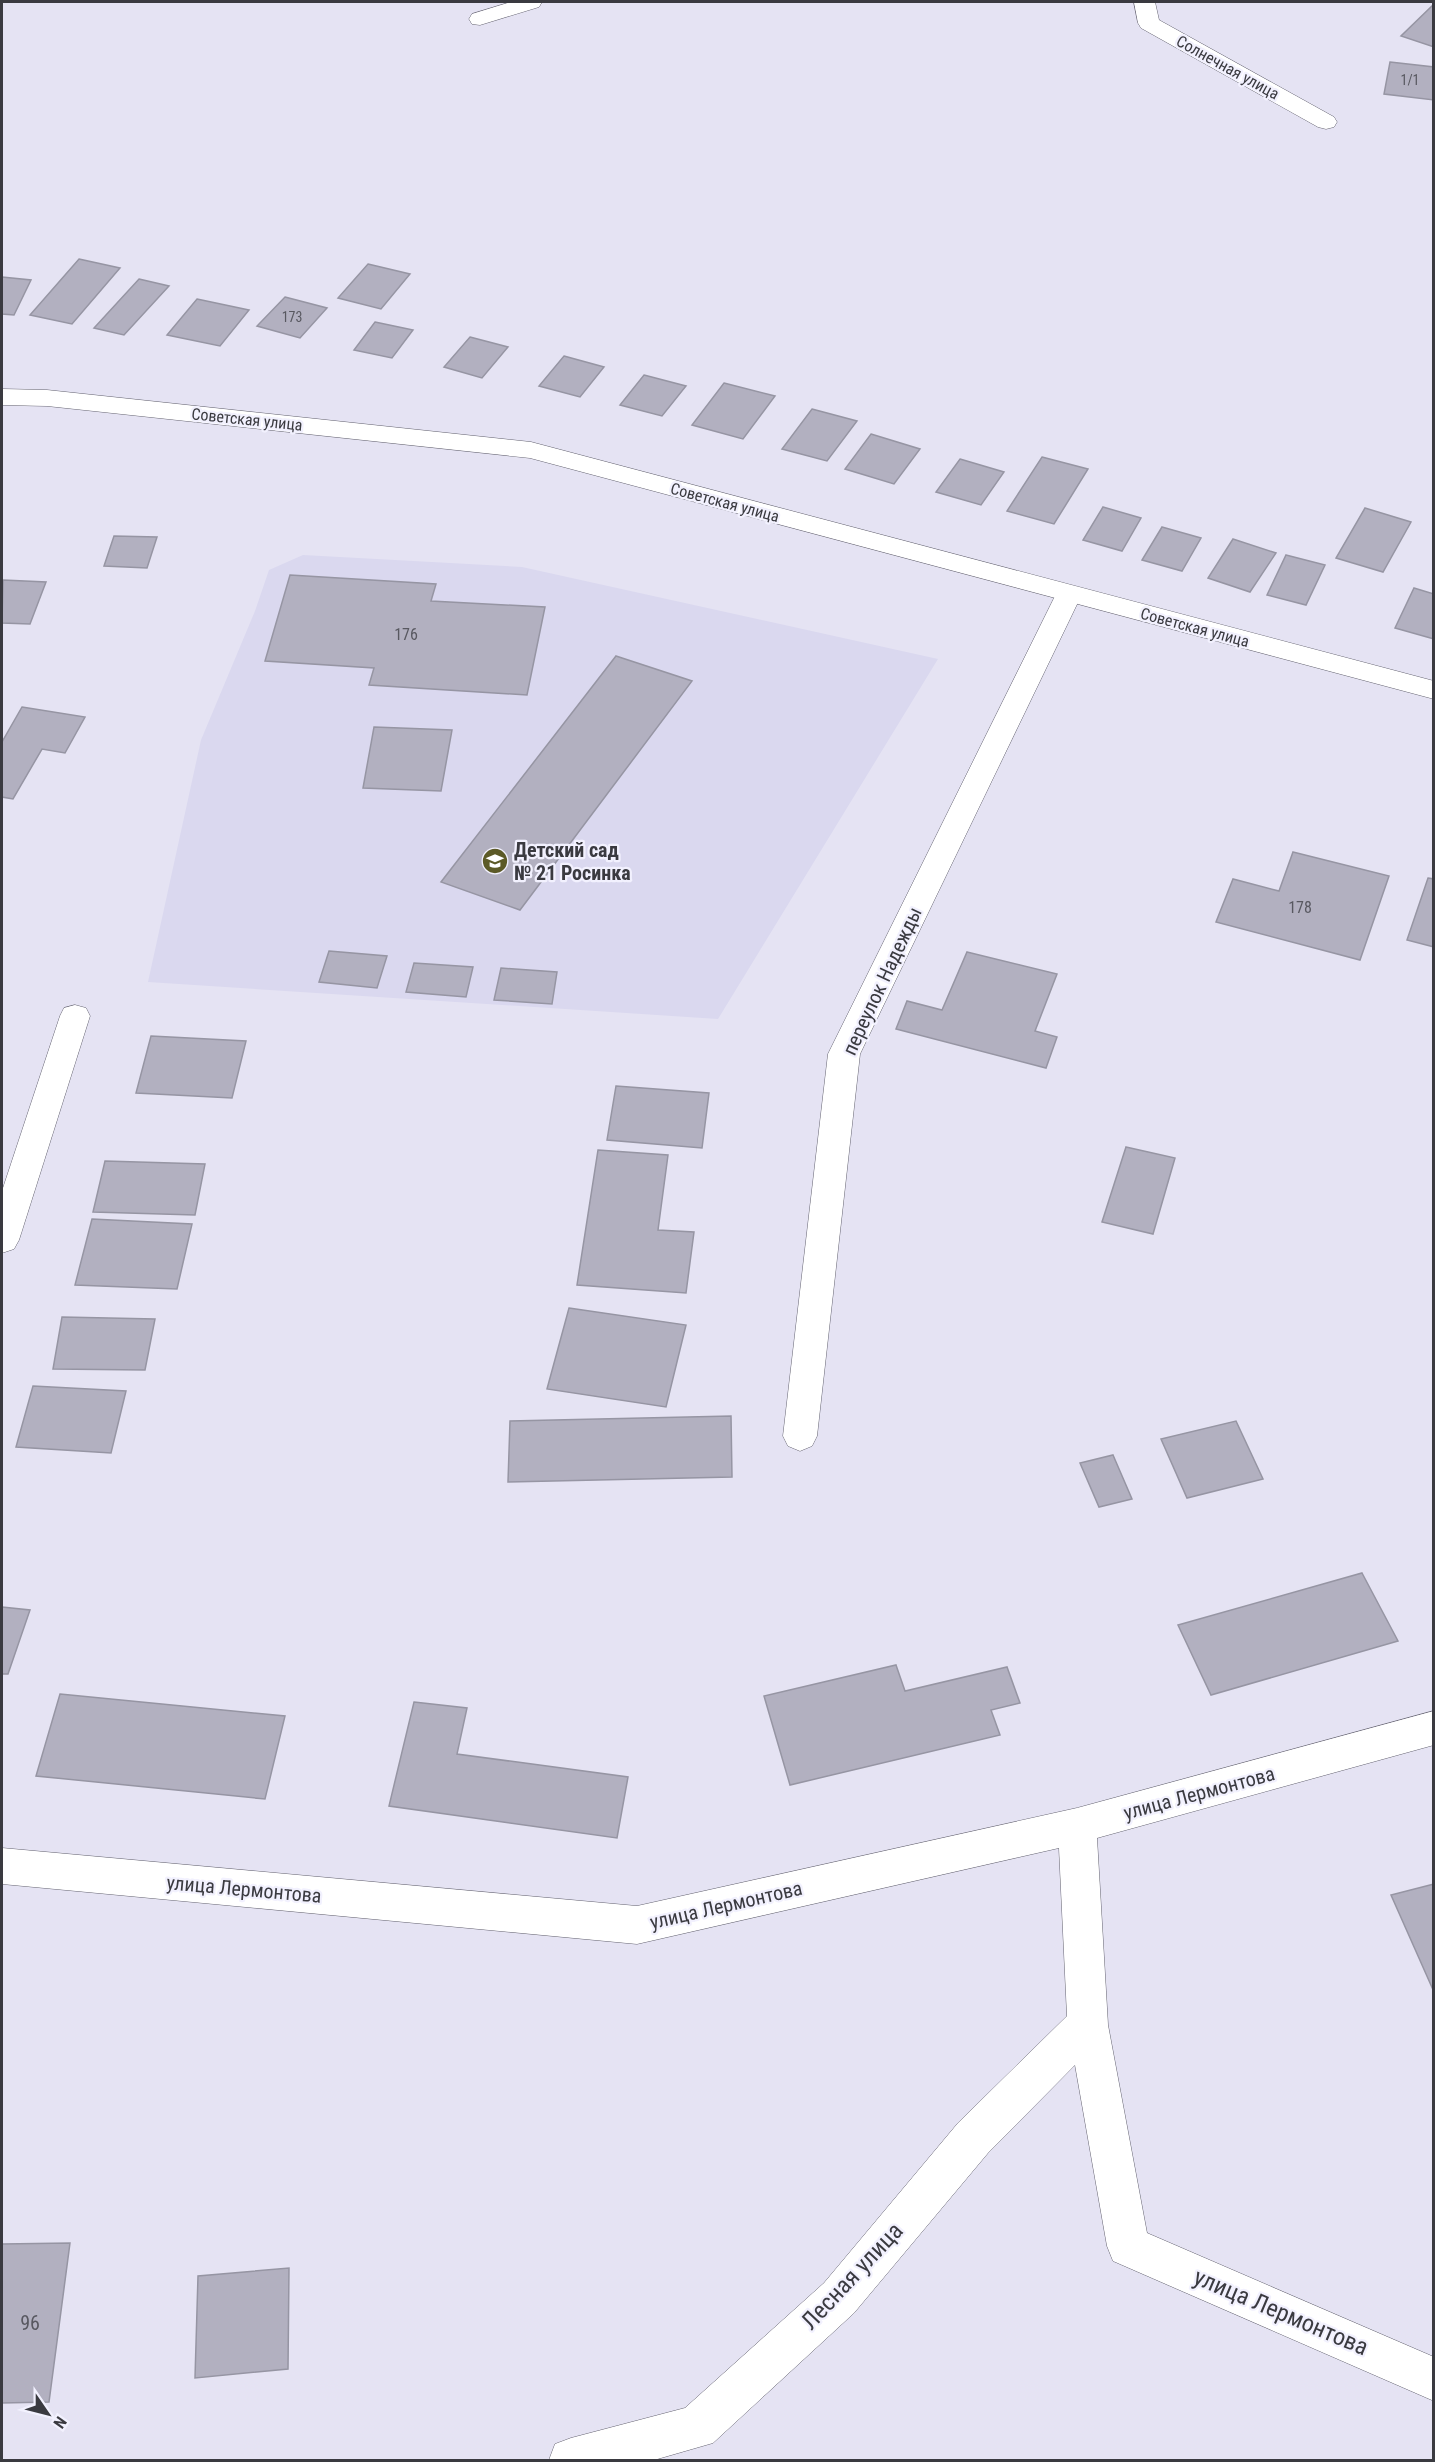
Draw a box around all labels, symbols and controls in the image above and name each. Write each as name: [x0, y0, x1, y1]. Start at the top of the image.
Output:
street label: Солнечная улица: [1173, 31, 1282, 103]
house number: 1/1: [1400, 72, 1420, 88]
house number: 173: [282, 309, 302, 325]
street label: Советская улица: [190, 404, 303, 435]
street label: Советская улица: [669, 479, 781, 526]
street label: Советская улица: [1139, 604, 1251, 651]
house number: 176: [394, 625, 418, 644]
place label: Детский сад № 21 Росинка: [514, 838, 631, 885]
school or university icon: Детский сад № 21 Росинка: [480, 846, 510, 876]
house number: 178: [1288, 898, 1312, 917]
street label: переулок Надежды: [837, 903, 927, 1059]
street label: улица Лермонтова: [1121, 1761, 1277, 1825]
street label: улица Лермонтова: [166, 1870, 322, 1908]
street label: улица Лермонтова: [648, 1876, 804, 1934]
street label: Лесная улица: [795, 2217, 909, 2335]
street label: улица Лермонтова: [1190, 2263, 1372, 2361]
house number: 96: [20, 2311, 40, 2335]
north arrow: [18, 2384, 78, 2444]
text: N: [49, 2413, 70, 2432]

